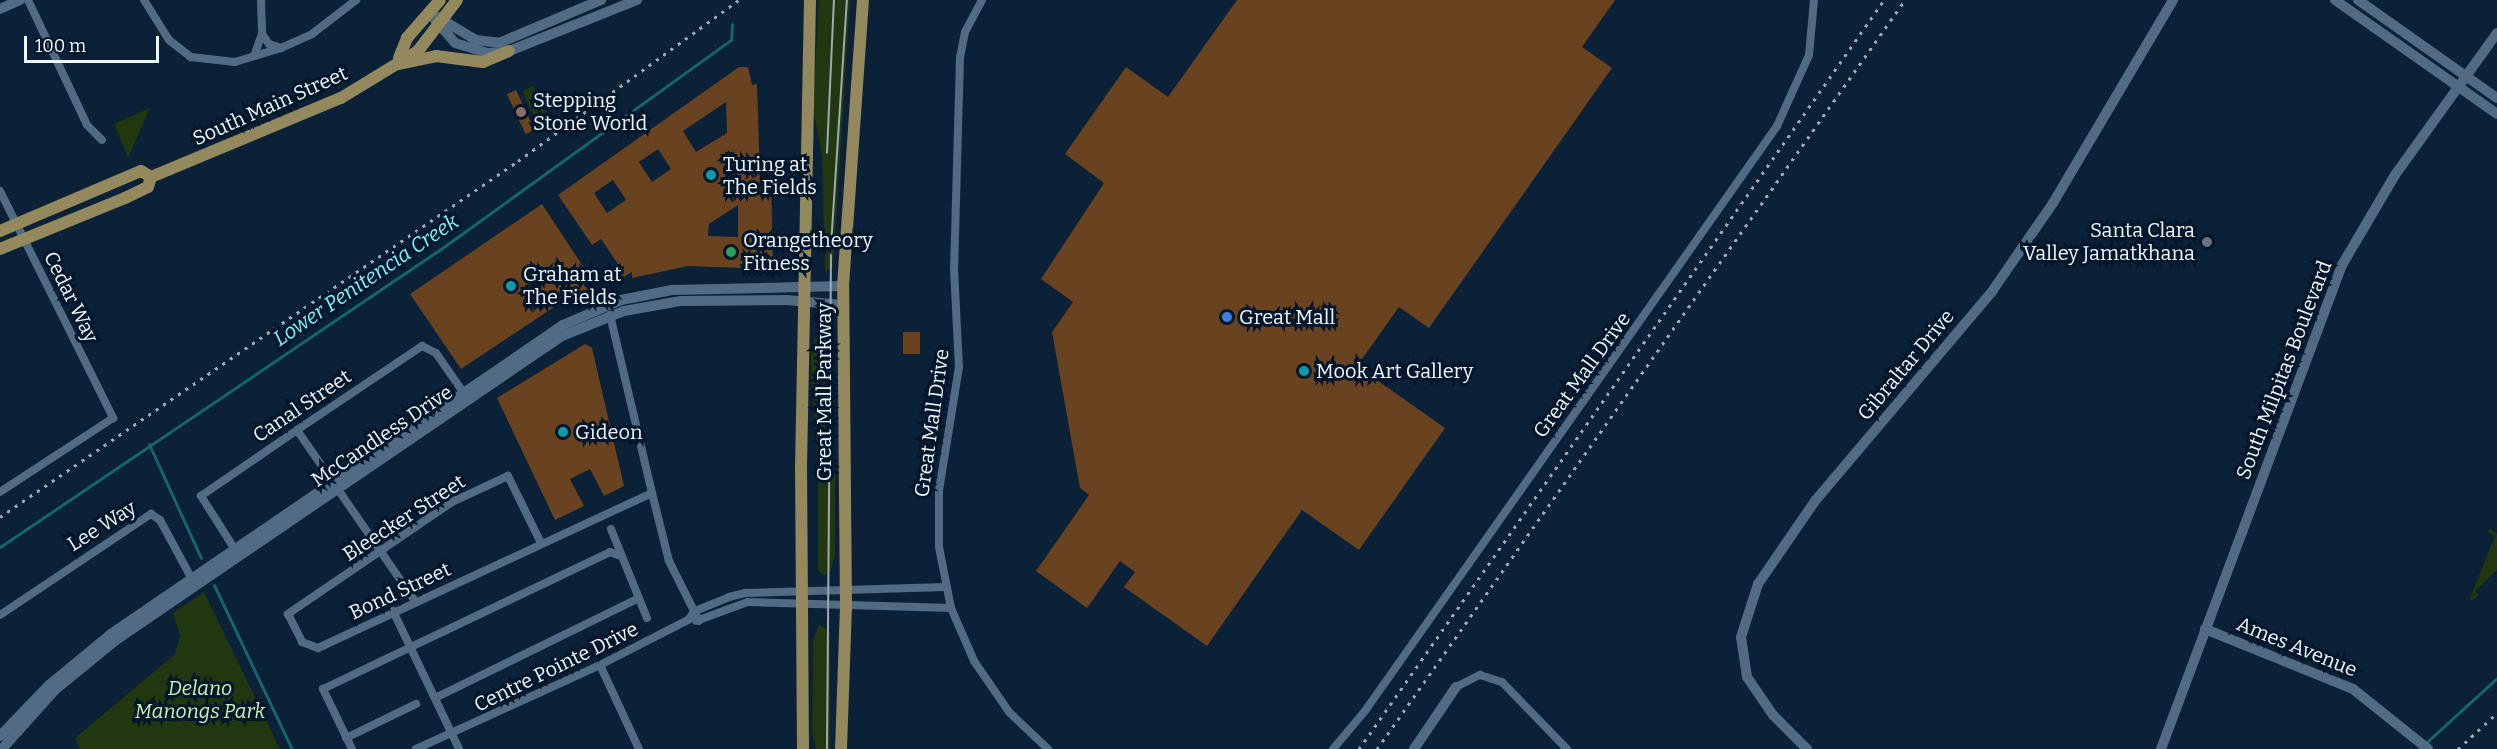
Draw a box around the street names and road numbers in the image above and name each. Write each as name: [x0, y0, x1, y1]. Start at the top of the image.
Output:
street label: South Main Street: [189, 61, 351, 151]
street label: Cedar Way: [39, 248, 103, 346]
street label: South Milpitas Boulevard: [2231, 257, 2337, 483]
street label: Great Mall Parkway: [812, 303, 836, 481]
street label: Gibraltar Drive: [1853, 305, 1959, 425]
street label: Great Mall Drive: [1528, 307, 1636, 443]
street label: Great Mall Drive: [910, 347, 954, 499]
street label: Canal Street: [248, 364, 356, 448]
street label: McCandless Drive: [307, 380, 457, 492]
street label: Bleecker Street: [338, 470, 470, 566]
street label: Lee Way: [63, 496, 141, 556]
street label: Bond Street: [345, 557, 455, 625]
street label: Ames Avenue: [2233, 612, 2361, 682]
street label: Centre Pointe Drive: [470, 617, 642, 717]

